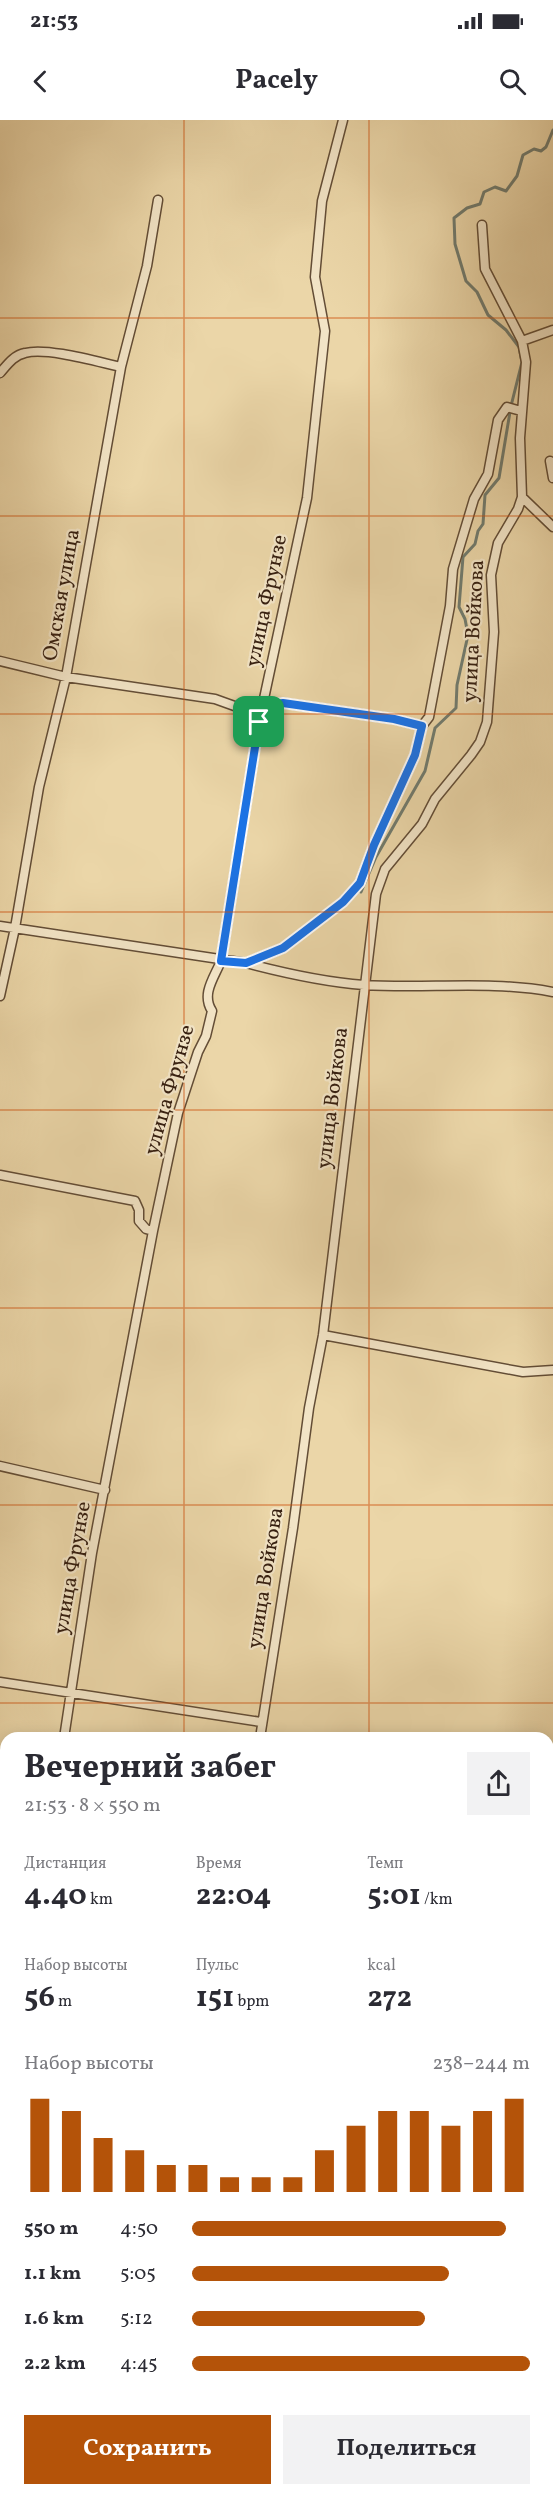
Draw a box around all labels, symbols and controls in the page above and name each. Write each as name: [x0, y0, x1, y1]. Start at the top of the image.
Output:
text: 21:53: [30, 6, 78, 37]
text: Pacely: [235, 62, 318, 100]
icon: back: [24, 65, 57, 98]
icon: search: [496, 65, 529, 98]
street label: Омская улица: [36, 527, 88, 663]
street label: улица Фрунзе: [239, 532, 295, 670]
street label: улица Войкова: [456, 559, 492, 703]
pin: [233, 696, 284, 747]
icon: arrive: [242, 705, 275, 738]
street label: улица Фрунзе: [138, 1021, 202, 1159]
street label: улица Войкова: [310, 1025, 356, 1171]
street label: улица Фрунзе: [47, 1499, 99, 1637]
street label: улица Войкова: [241, 1505, 291, 1651]
text: Вечерний забег: [24, 1746, 276, 1792]
button: share: [467, 1752, 530, 1815]
text: 21:53 · 8 × 550 m: [24, 1792, 161, 1820]
text: Дистанция: [24, 1853, 106, 1875]
text: Время: [196, 1853, 242, 1875]
text: Темп: [367, 1853, 403, 1875]
text: 4.40: [24, 1875, 87, 1917]
text: 22:04: [196, 1875, 272, 1917]
text: 5:01: [367, 1875, 421, 1917]
text: km: [87, 1889, 113, 1911]
text: /km: [421, 1889, 453, 1911]
text: Набор высоты: [24, 1955, 128, 1977]
text: Пульс: [196, 1955, 239, 1977]
text: kcal: [367, 1955, 396, 1977]
text: 56: [24, 1977, 55, 2019]
text: 151: [196, 1977, 234, 2019]
text: 272: [367, 1977, 412, 2019]
text: m: [55, 1991, 72, 2013]
text: bpm: [234, 1991, 270, 2013]
text: Набор высоты: [24, 2050, 154, 2078]
text: 238–244 m: [432, 2050, 530, 2078]
text: 550 m: [24, 2215, 79, 2243]
text: 4:50: [120, 2215, 158, 2243]
text: 1.1 km: [24, 2260, 81, 2288]
text: 5:05: [120, 2260, 156, 2288]
text: 1.6 km: [24, 2305, 84, 2333]
text: 5:12: [120, 2305, 153, 2333]
text: 2.2 km: [24, 2350, 86, 2378]
text: 4:45: [120, 2350, 158, 2378]
button: Сохранить: [24, 2415, 271, 2484]
button: Поделиться: [283, 2415, 530, 2484]

